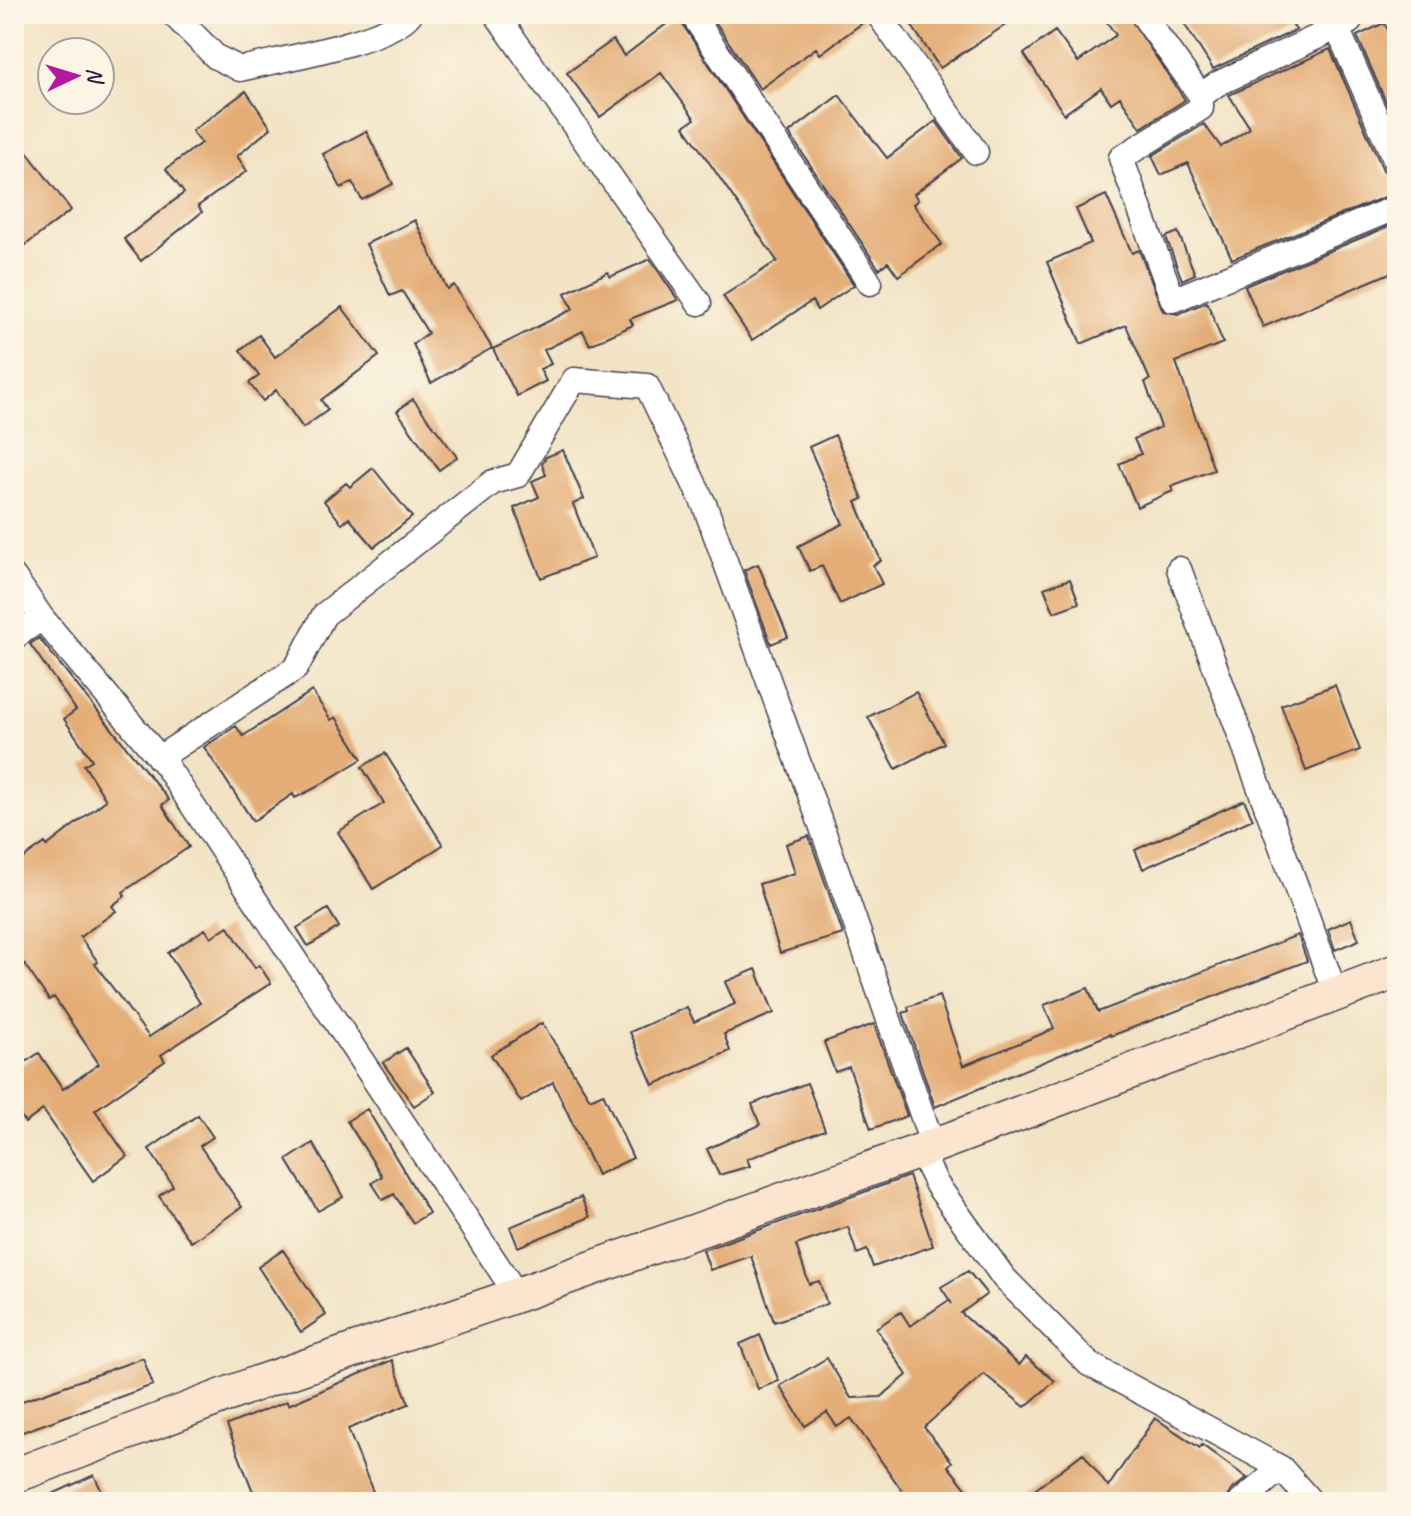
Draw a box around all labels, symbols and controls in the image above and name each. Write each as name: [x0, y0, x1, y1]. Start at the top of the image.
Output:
north arrow: [36, 36, 116, 116]
text: N: [81, 67, 110, 86]

